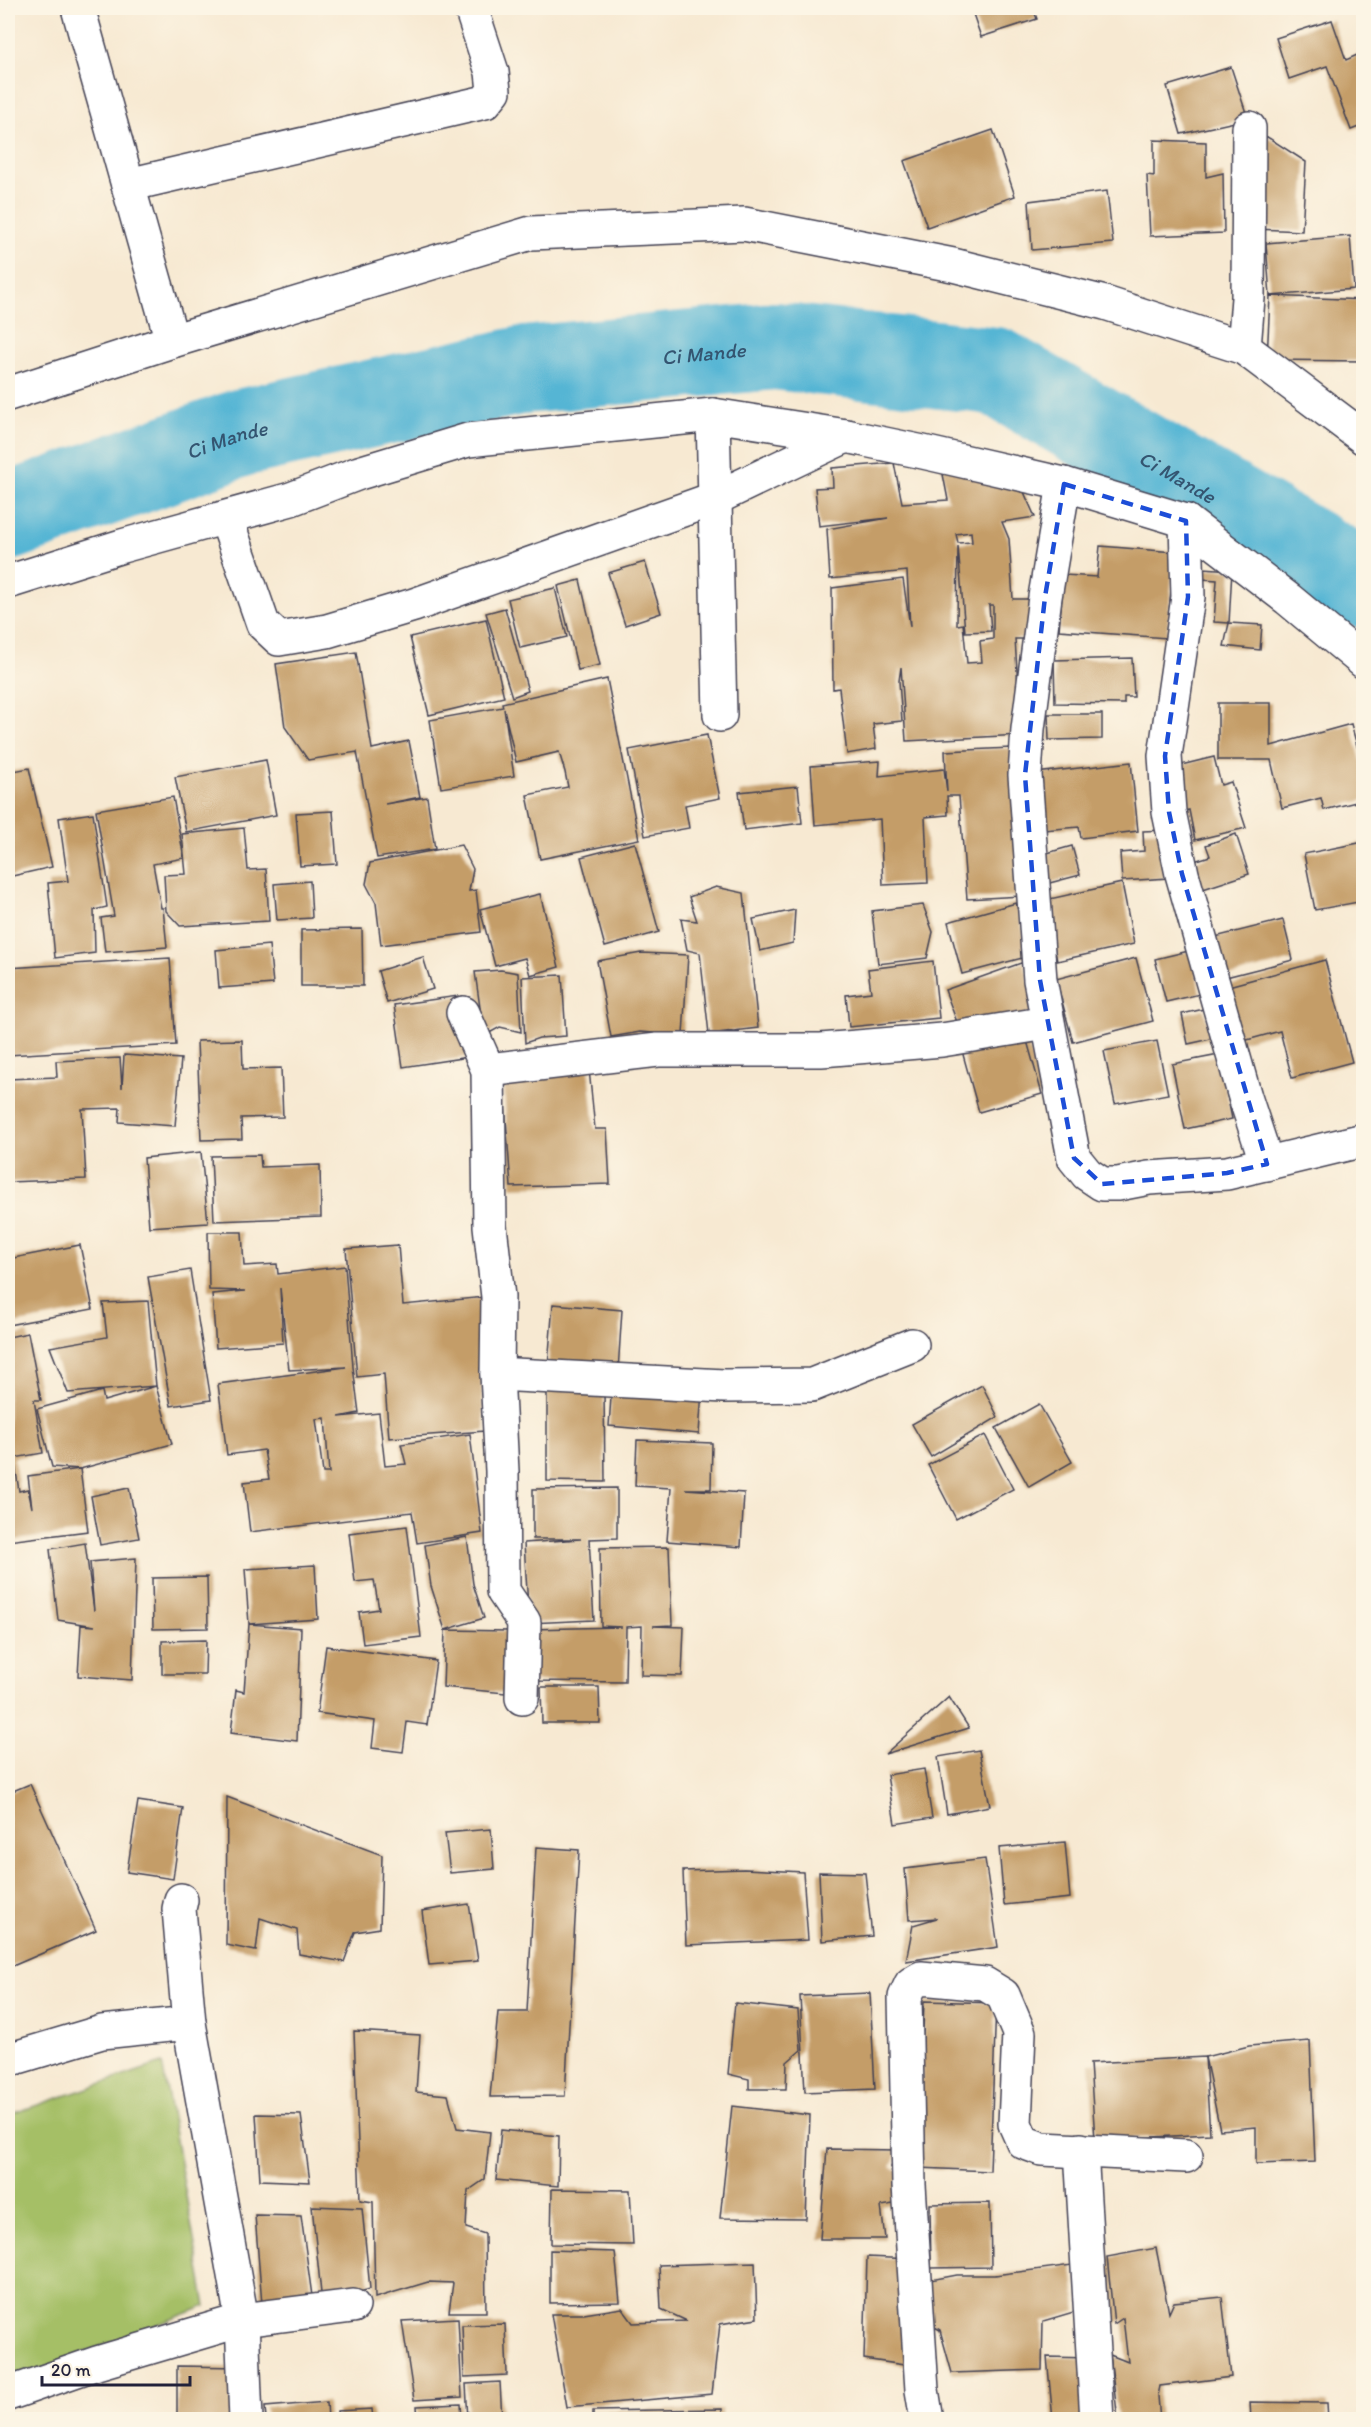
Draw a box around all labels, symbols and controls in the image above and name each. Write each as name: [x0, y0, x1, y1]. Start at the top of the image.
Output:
water label: Ci Mande: [660, 336, 747, 369]
water label: Ci Mande: [182, 415, 270, 464]
water label: Ci Mande: [1135, 445, 1221, 509]
scale bar: [42, 2349, 190, 2387]
text: 20 m: [51, 2359, 91, 2381]

